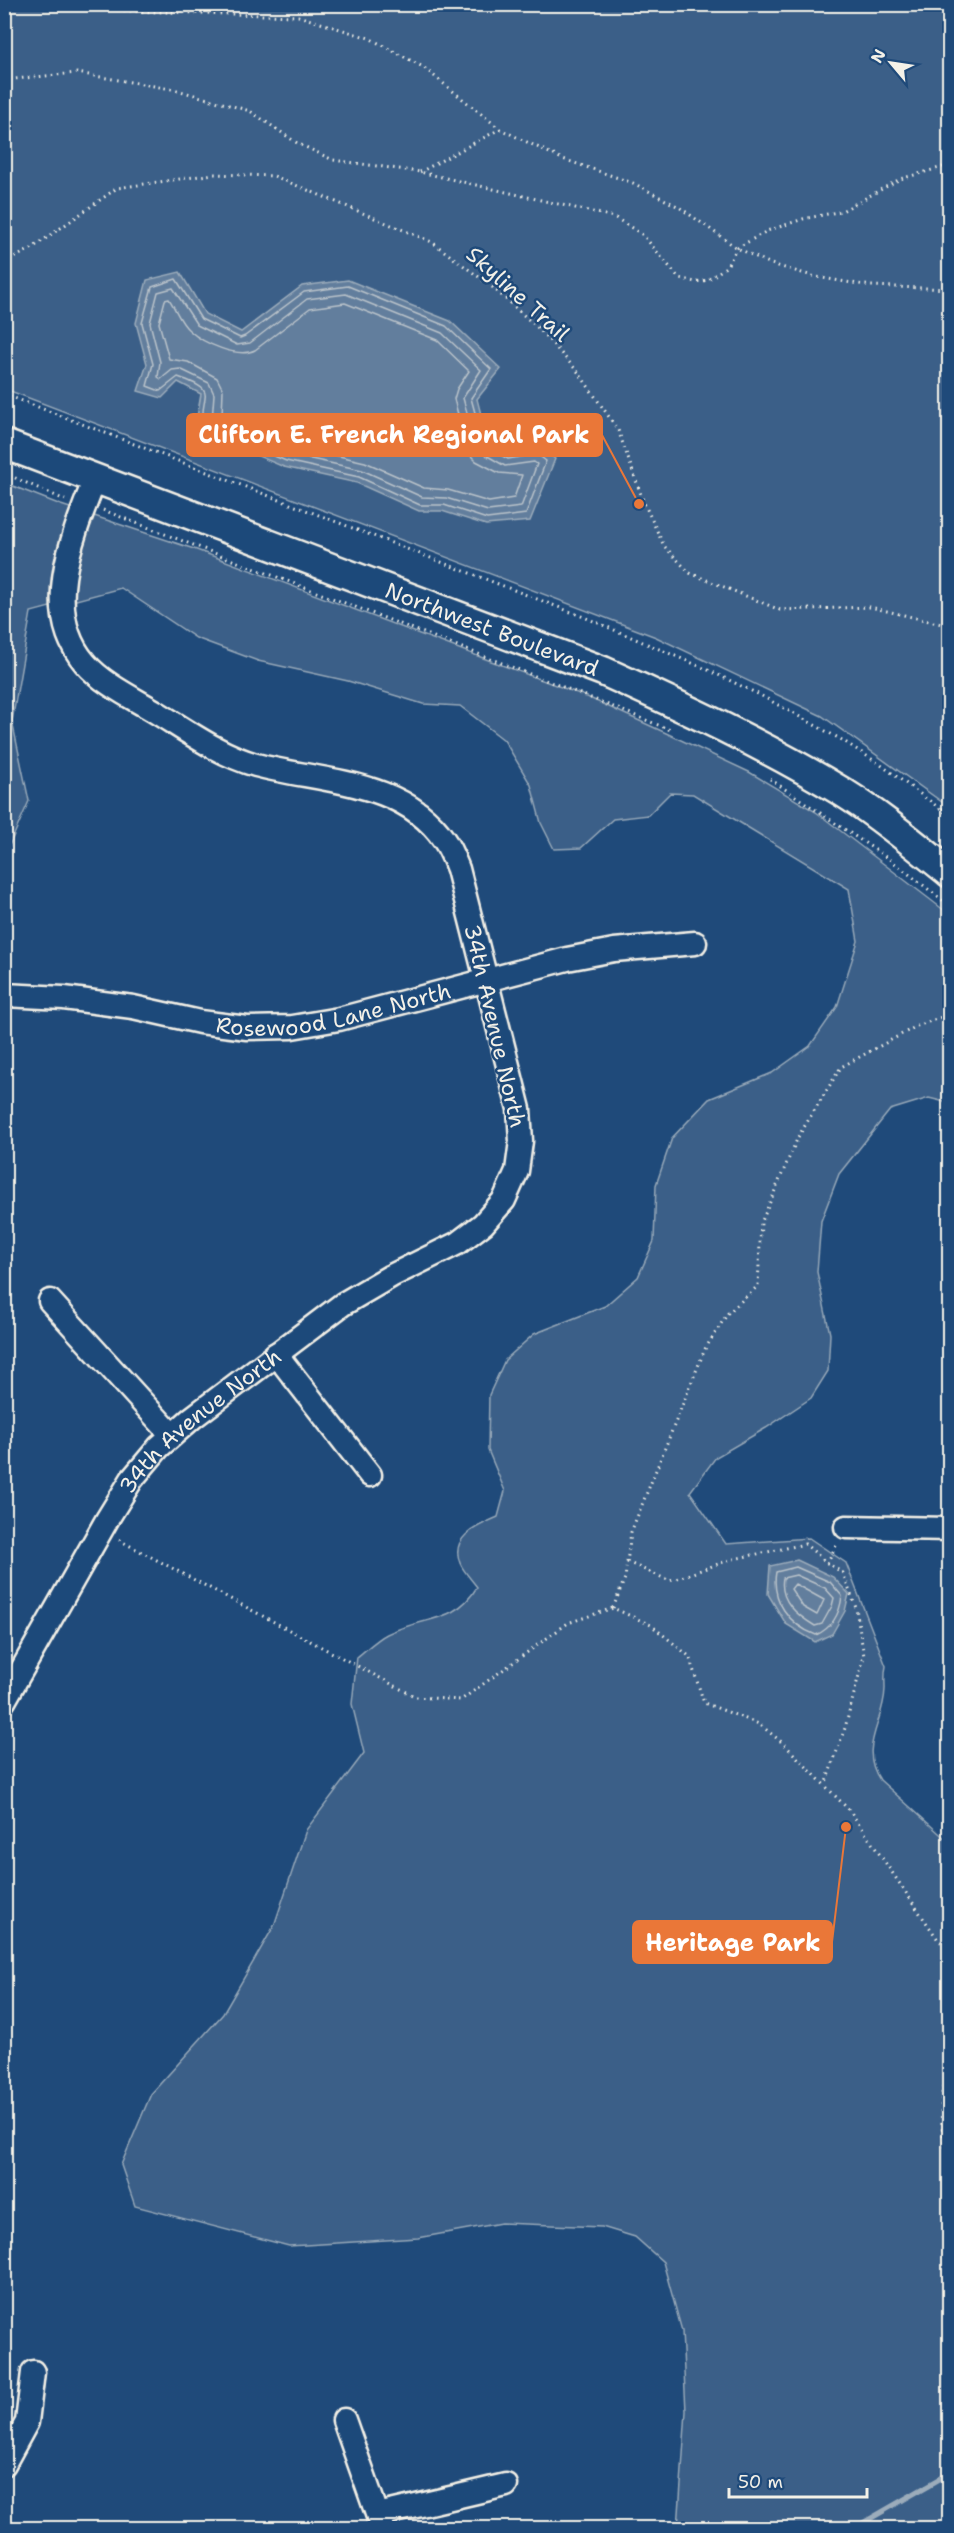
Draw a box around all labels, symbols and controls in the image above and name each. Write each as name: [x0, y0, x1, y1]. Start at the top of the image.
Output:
north arrow: [861, 33, 921, 93]
text: N: [866, 45, 891, 67]
street label: Skyline Trail: [460, 240, 576, 348]
callout: Clifton E. French Regional Park: [187, 414, 602, 456]
text: Clifton E. French Regional Park: [198, 419, 590, 451]
street label: Northwest Boulevard: [381, 575, 603, 683]
street label: 34th Avenue North: [458, 922, 532, 1130]
street label: Rosewood Lane North: [214, 976, 454, 1043]
street label: 34th Avenue North: [112, 1341, 287, 1499]
callout: Heritage Park: [633, 1921, 832, 1963]
text: Heritage Park: [645, 1927, 821, 1959]
scale bar: [729, 2461, 867, 2499]
text: 50 m: [738, 2470, 783, 2494]

